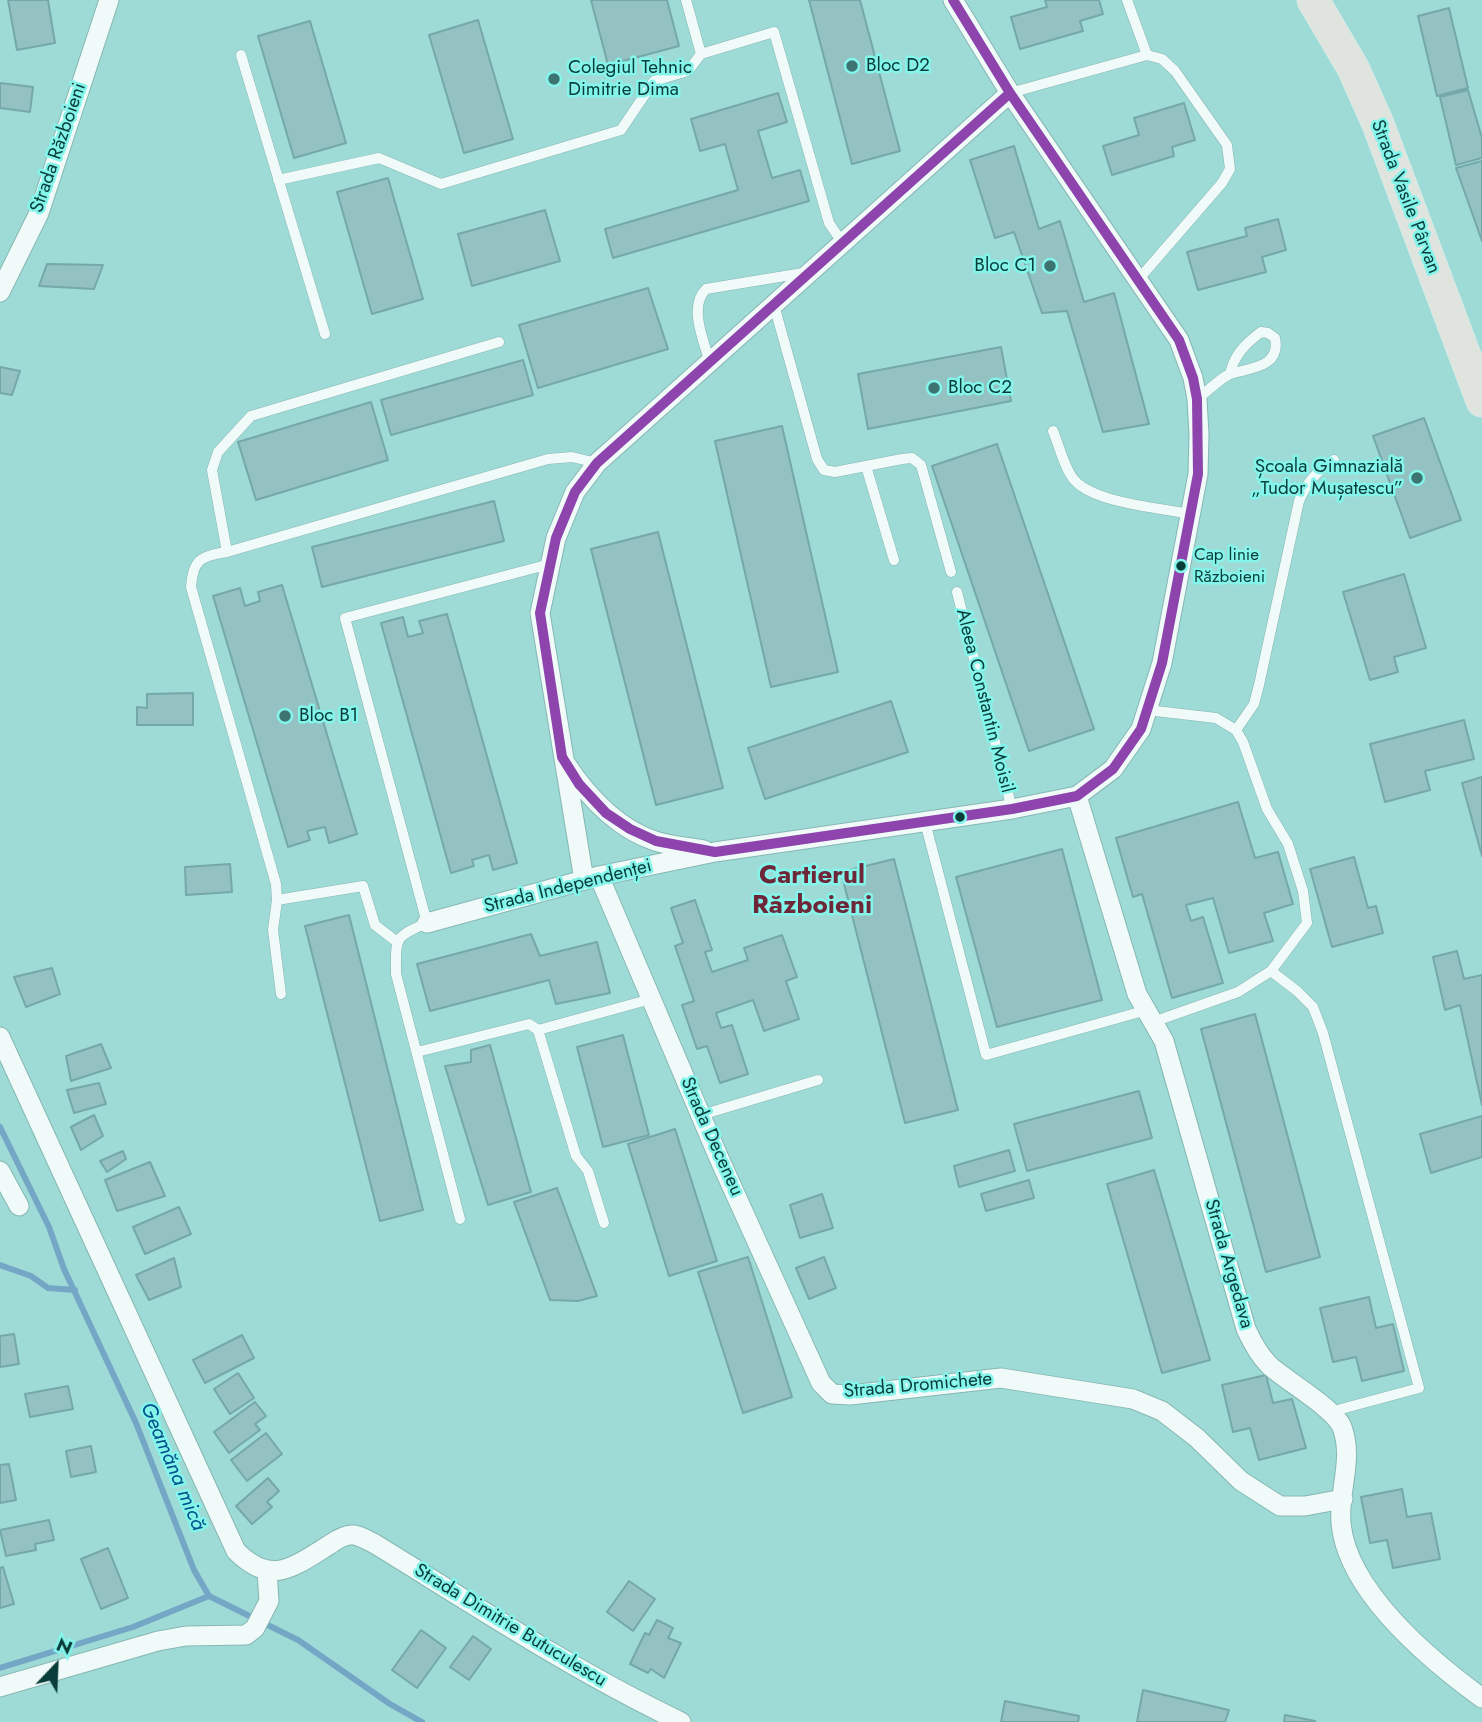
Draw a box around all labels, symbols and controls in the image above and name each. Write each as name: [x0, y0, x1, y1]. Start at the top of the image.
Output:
place label: Bloc D2: [866, 55, 930, 77]
place label: Colegiul Tehnic Dimitrie Dima: [568, 57, 692, 101]
marker: Bloc D2: [844, 58, 860, 74]
marker: Colegiul Tehnic Dimitrie Dima: [546, 71, 562, 87]
street label: Strada Războieni: [26, 80, 92, 216]
street label: Strada Vasile Pârvan: [1365, 117, 1445, 277]
place label: Bloc C1: [974, 255, 1036, 277]
marker: Bloc C1: [1042, 258, 1058, 274]
place label: Bloc C2: [948, 377, 1012, 399]
marker: Bloc C2: [926, 380, 942, 396]
place label: Școala Gimnazială „Tudor Mușatescu”: [1252, 456, 1403, 500]
marker: Școala Gimnazială „Tudor Mușatescu”: [1409, 470, 1425, 486]
place label: Cap linie Războieni: [1194, 546, 1265, 586]
marker: Cap linie Războieni: [1174, 559, 1188, 573]
street label: Aleea Constantin Moisil: [950, 607, 1018, 795]
place label: Bloc B1: [299, 705, 358, 727]
marker: Bloc B1: [277, 708, 293, 724]
unlabelled marker: [953, 810, 967, 824]
street label: Strada Independenței: [482, 855, 654, 919]
district label: Cartierul Războieni: [752, 861, 872, 922]
street label: Strada Deceneu: [675, 1074, 747, 1200]
street label: Strada Argedava: [1199, 1197, 1257, 1331]
street label: Strada Dromichete: [843, 1368, 993, 1404]
water label: Geamăna mică: [134, 1399, 210, 1535]
street label: Strada Dimitrie Butuculescu: [410, 1559, 610, 1693]
north arrow: [21, 1631, 91, 1701]
text: N: [52, 1631, 77, 1662]

